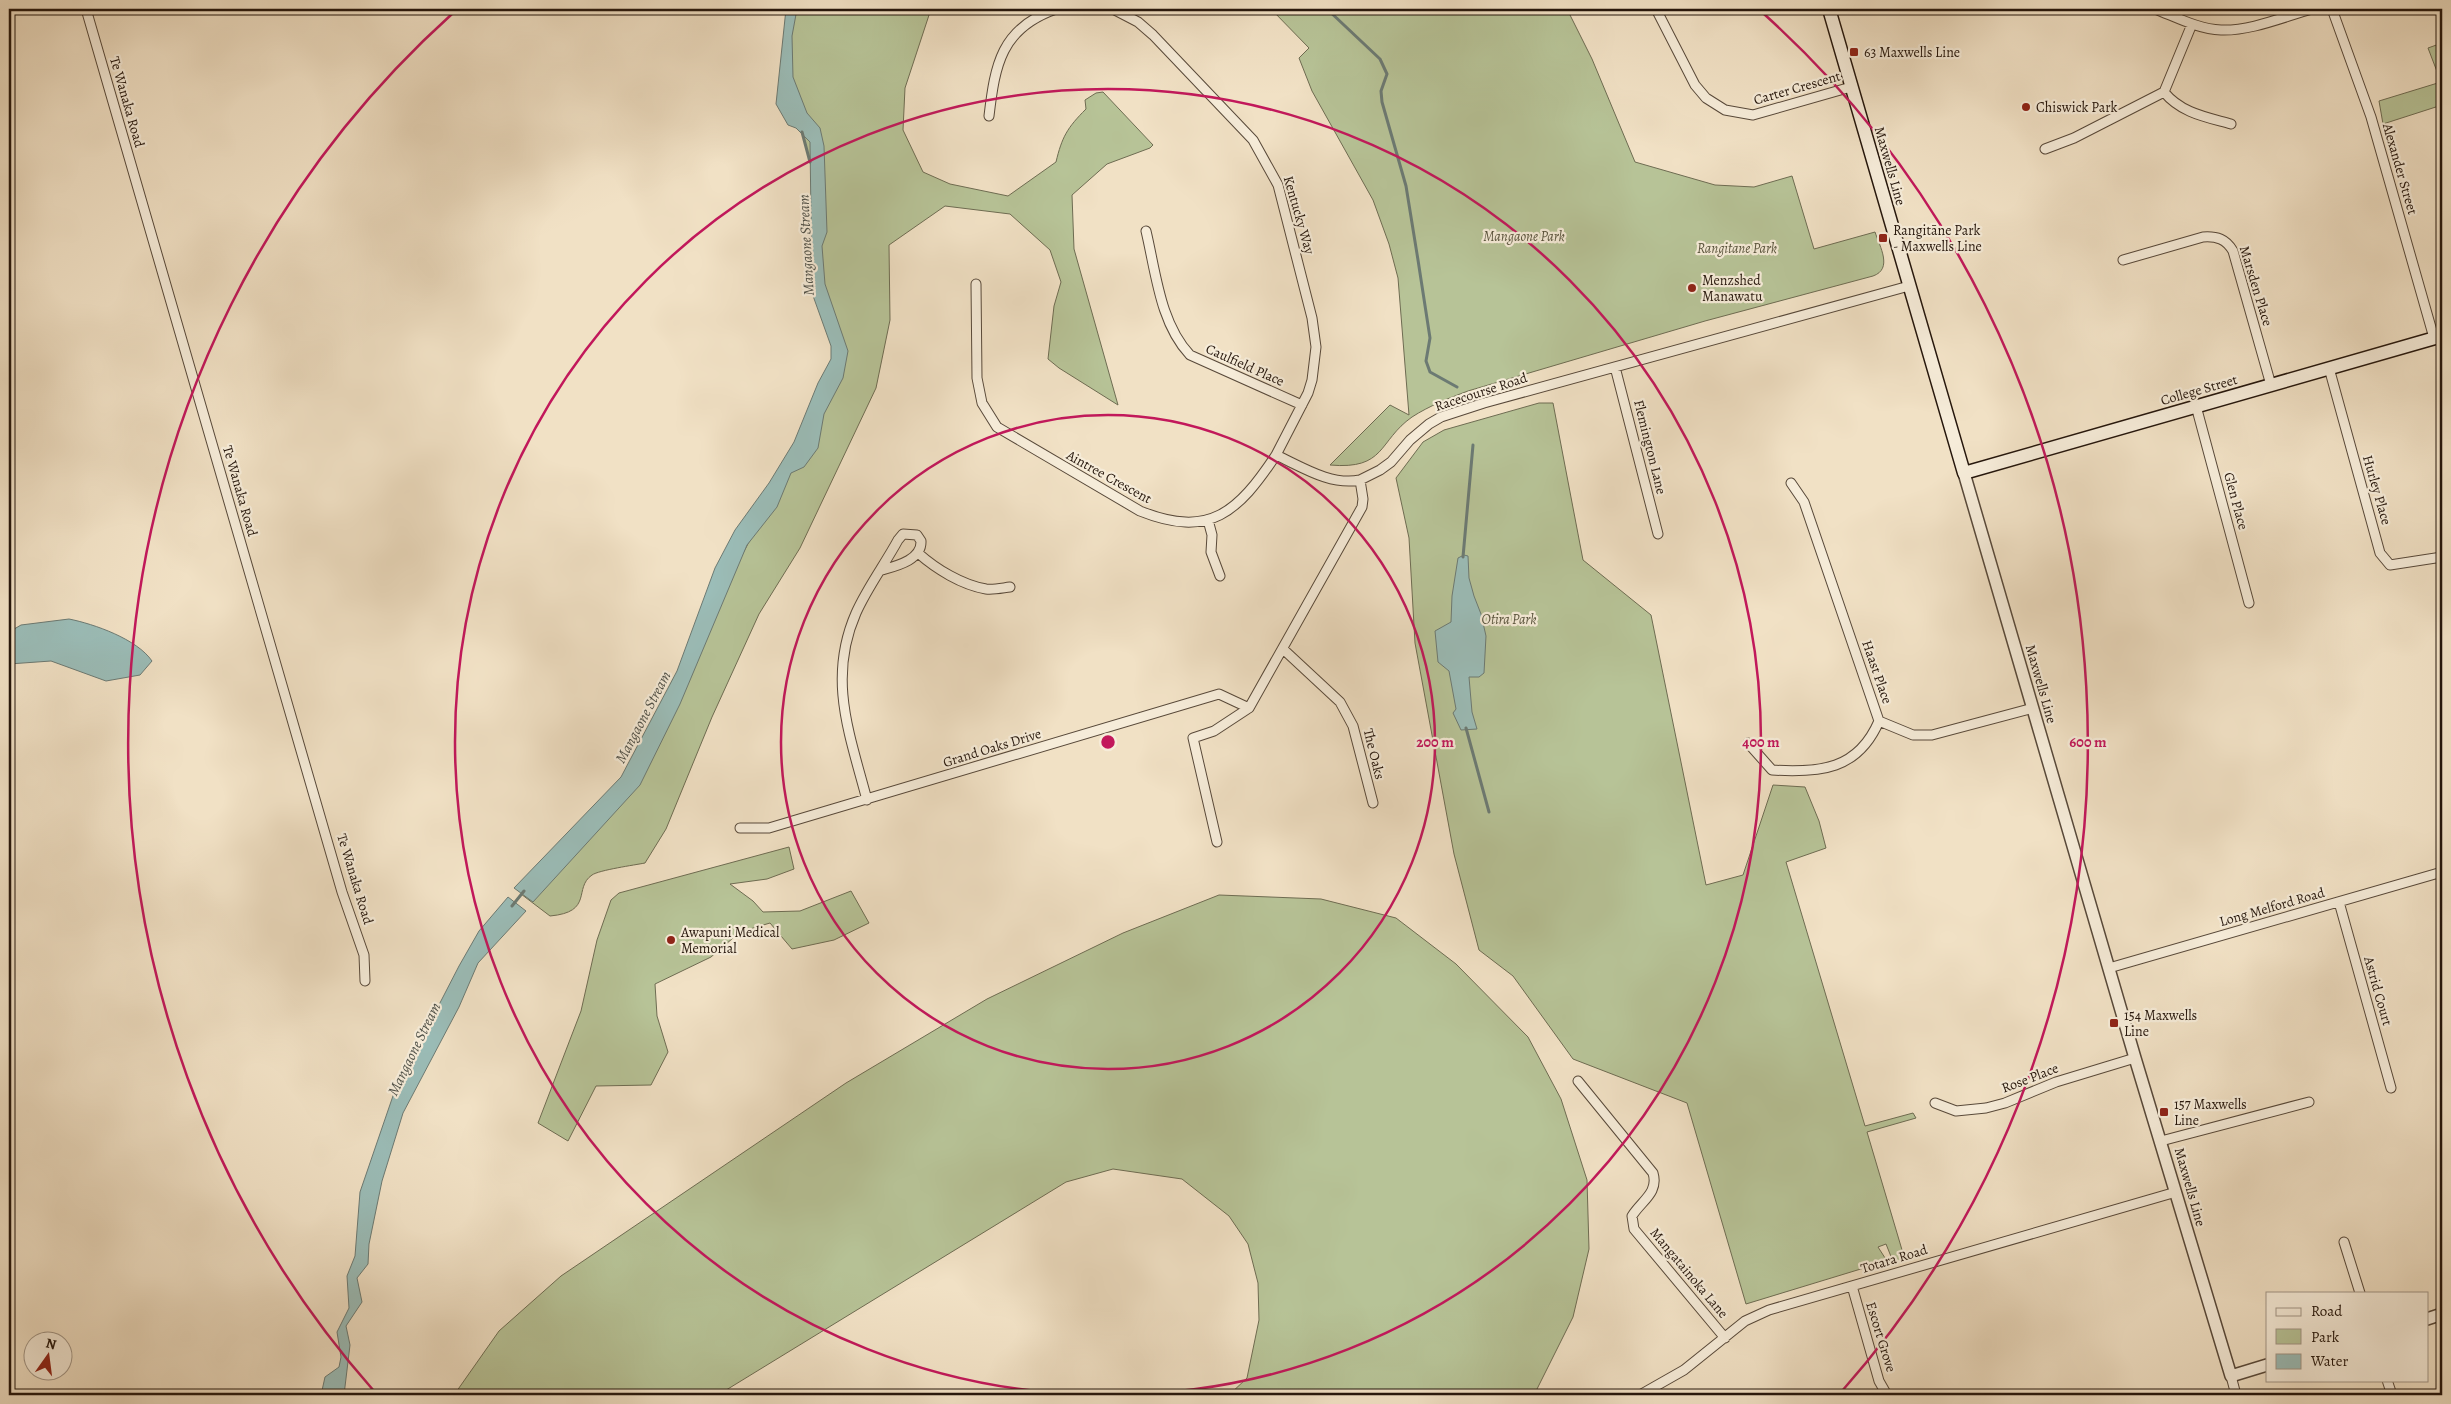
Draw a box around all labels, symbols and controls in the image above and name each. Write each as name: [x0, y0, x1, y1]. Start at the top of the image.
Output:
place label: 63 Maxwells Line: [1864, 43, 1960, 62]
marker: 63 Maxwells Line: [1848, 46, 1860, 58]
street label: Te Wanaka Road: [105, 54, 149, 150]
street label: Carter Crescent: [1751, 66, 1843, 109]
place label: Chiswick Park: [2036, 98, 2118, 117]
marker: Chiswick Park: [2020, 101, 2032, 113]
street label: Alexander Street: [2378, 120, 2422, 217]
street label: Maxwells Line: [1870, 124, 1910, 208]
street label: Kentucky Way: [1279, 174, 1319, 257]
water label: Mangaone Stream: [793, 194, 819, 296]
place label: Rangitāne Park - Maxwells Line: [1893, 221, 1982, 256]
park label: Mangaone Park: [1483, 227, 1565, 246]
marker: Rangitāne Park - Maxwells Line: [1877, 232, 1889, 244]
park label: Rangitane Park: [1697, 239, 1777, 258]
street label: Marsden Place: [2235, 243, 2277, 329]
place label: Menzshed Manawatu: [1702, 271, 1763, 306]
marker: Menzshed Manawatu: [1686, 282, 1698, 294]
street label: Caulfield Place: [1203, 339, 1287, 391]
street label: Racecourse Road: [1432, 368, 1530, 416]
street label: College Street: [2158, 370, 2240, 410]
street label: Flemington Lane: [1629, 398, 1671, 496]
street label: Te Wanaka Road: [218, 443, 262, 539]
street label: Aintree Crescent: [1062, 445, 1155, 508]
street label: Hurley Place: [2358, 453, 2396, 527]
street label: Glen Place: [2219, 470, 2253, 532]
park label: Otira Park: [1482, 610, 1536, 629]
street label: Haast Place: [1857, 638, 1897, 706]
street label: Maxwells Line: [2021, 642, 2061, 726]
water label: Mangaone Stream: [610, 667, 676, 767]
street label: Grand Oaks Drive: [941, 724, 1043, 772]
street label: The Oaks: [1359, 727, 1389, 781]
text: 200 m: [1416, 732, 1454, 752]
text: 400 m: [1742, 732, 1780, 752]
text: 600 m: [2069, 732, 2107, 752]
centre of rings: [1099, 733, 1117, 751]
street label: Te Wanaka Road: [332, 831, 378, 927]
street label: Long Melford Road: [2217, 883, 2327, 931]
place label: Awapuni Medical Memorial: [680, 923, 780, 958]
marker: Awapuni Medical Memorial: [665, 934, 677, 946]
street label: Astrid Court: [2359, 953, 2397, 1028]
water label: Mangaone Stream: [383, 999, 445, 1099]
place label: 154 Maxwells Line: [2124, 1006, 2197, 1041]
marker: 154 Maxwells Line: [2108, 1017, 2120, 1029]
street label: Rose Place: [1999, 1058, 2061, 1098]
place label: 157 Maxwells Line: [2174, 1095, 2247, 1130]
marker: 157 Maxwells Line: [2158, 1106, 2170, 1118]
street label: Maxwells Line: [2170, 1145, 2210, 1229]
street label: Mangatainoka Lane: [1646, 1224, 1732, 1322]
street label: Totara Road: [1858, 1240, 1930, 1278]
legend: [2266, 1292, 2428, 1382]
street label: Escort Grove: [1861, 1299, 1901, 1375]
text: Road: [2311, 1301, 2343, 1321]
text: Park: [2311, 1327, 2340, 1347]
north arrow: [22, 1332, 72, 1382]
text: N: [44, 1333, 58, 1354]
text: Water: [2310, 1351, 2348, 1371]

